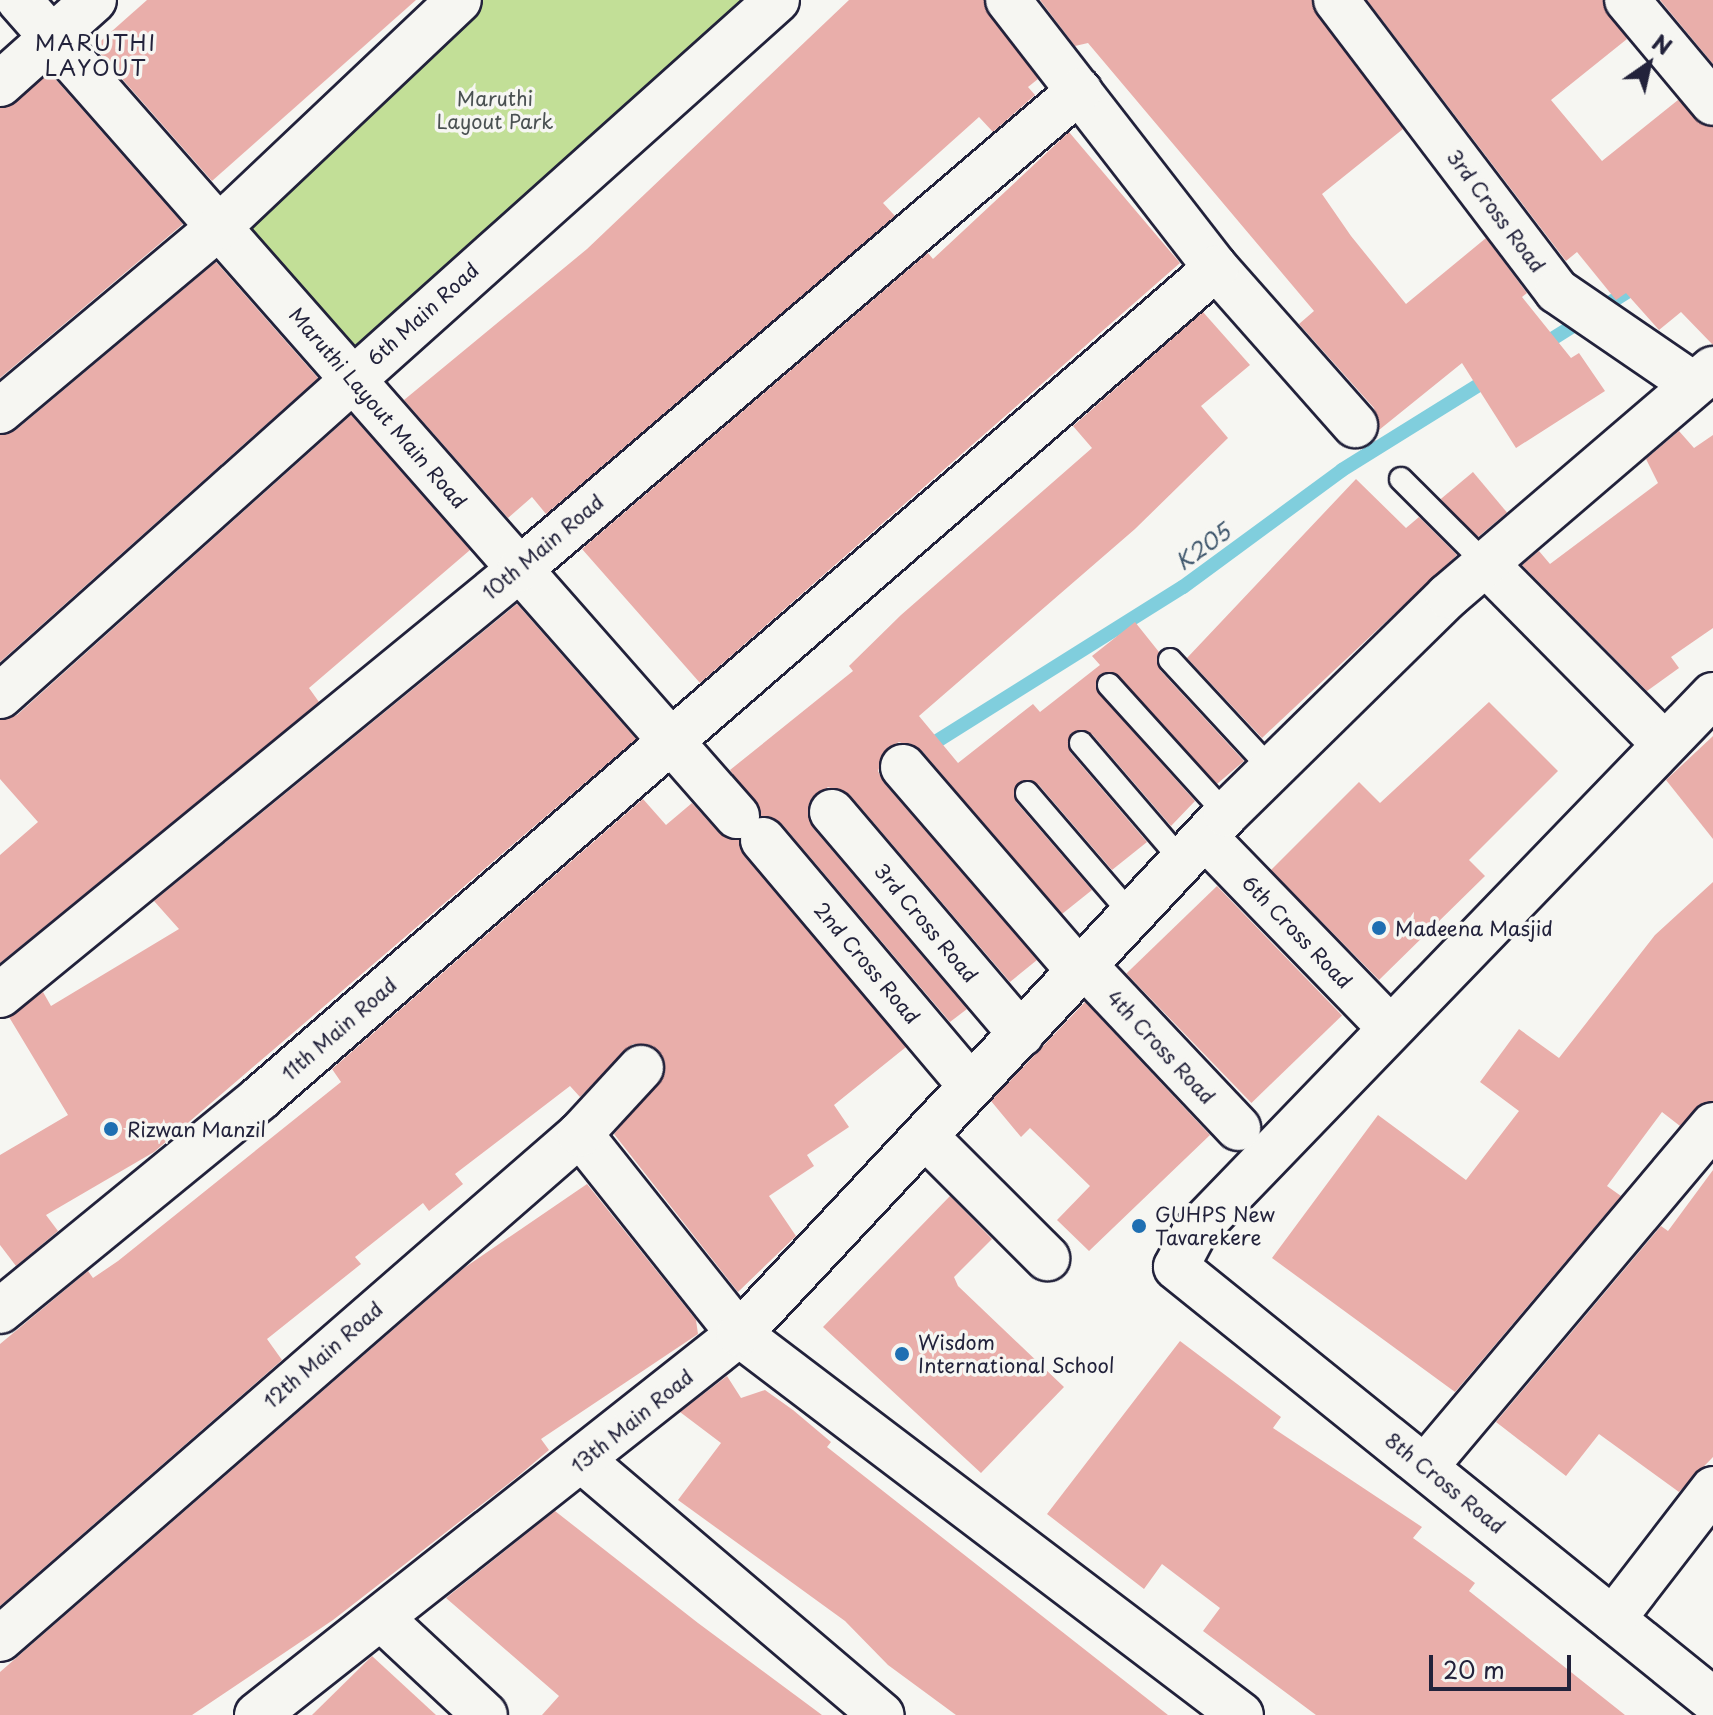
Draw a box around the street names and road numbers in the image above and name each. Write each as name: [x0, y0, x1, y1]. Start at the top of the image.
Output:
street label: 3rd Cross Road: [1442, 145, 1550, 277]
street label: 6th Main Road: [361, 257, 485, 371]
street label: Maruthi Layout Main Road: [284, 303, 472, 513]
street label: 10th Main Road: [477, 489, 609, 605]
street label: 3rd Cross Road: [869, 858, 983, 988]
street label: 6th Cross Road: [1237, 870, 1357, 994]
street label: 2nd Cross Road: [809, 897, 925, 1029]
street label: 11th Main Road: [276, 972, 402, 1086]
street label: 4th Cross Road: [1102, 985, 1220, 1109]
street label: 12th Main Road: [257, 1296, 389, 1414]
street label: 13th Main Road: [566, 1364, 698, 1478]
street label: 8th Cross Road: [1380, 1427, 1510, 1539]

